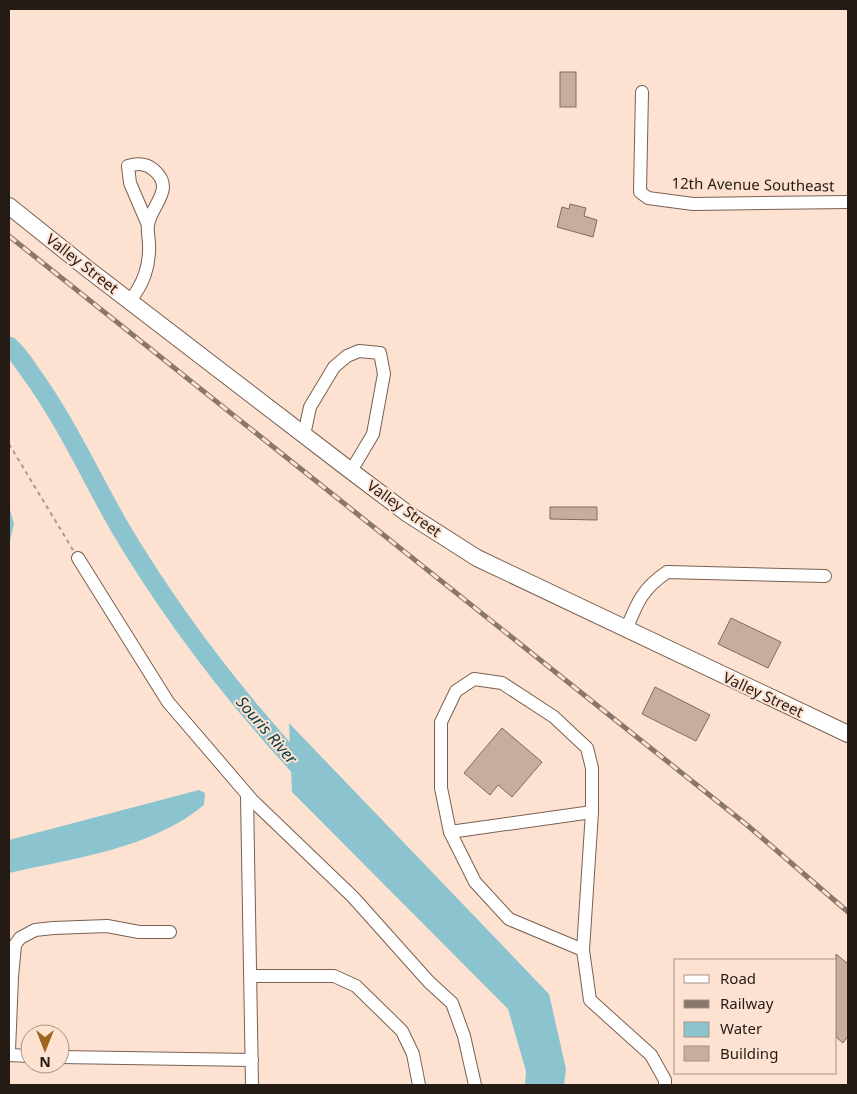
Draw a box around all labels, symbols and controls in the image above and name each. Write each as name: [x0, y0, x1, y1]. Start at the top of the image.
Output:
street label: 12th Avenue Southeast: [671, 173, 835, 195]
street label: Valley Street: [42, 229, 123, 298]
street label: Valley Street: [363, 475, 446, 541]
street label: Valley Street: [720, 667, 807, 722]
water label: Souris River: [231, 691, 303, 769]
legend: [674, 959, 837, 1074]
text: Road: [720, 968, 756, 988]
text: Railway: [720, 993, 774, 1013]
text: Water: [720, 1018, 762, 1038]
north arrow: [20, 1024, 70, 1074]
text: Building: [720, 1043, 778, 1063]
text: N: [39, 1053, 51, 1072]

